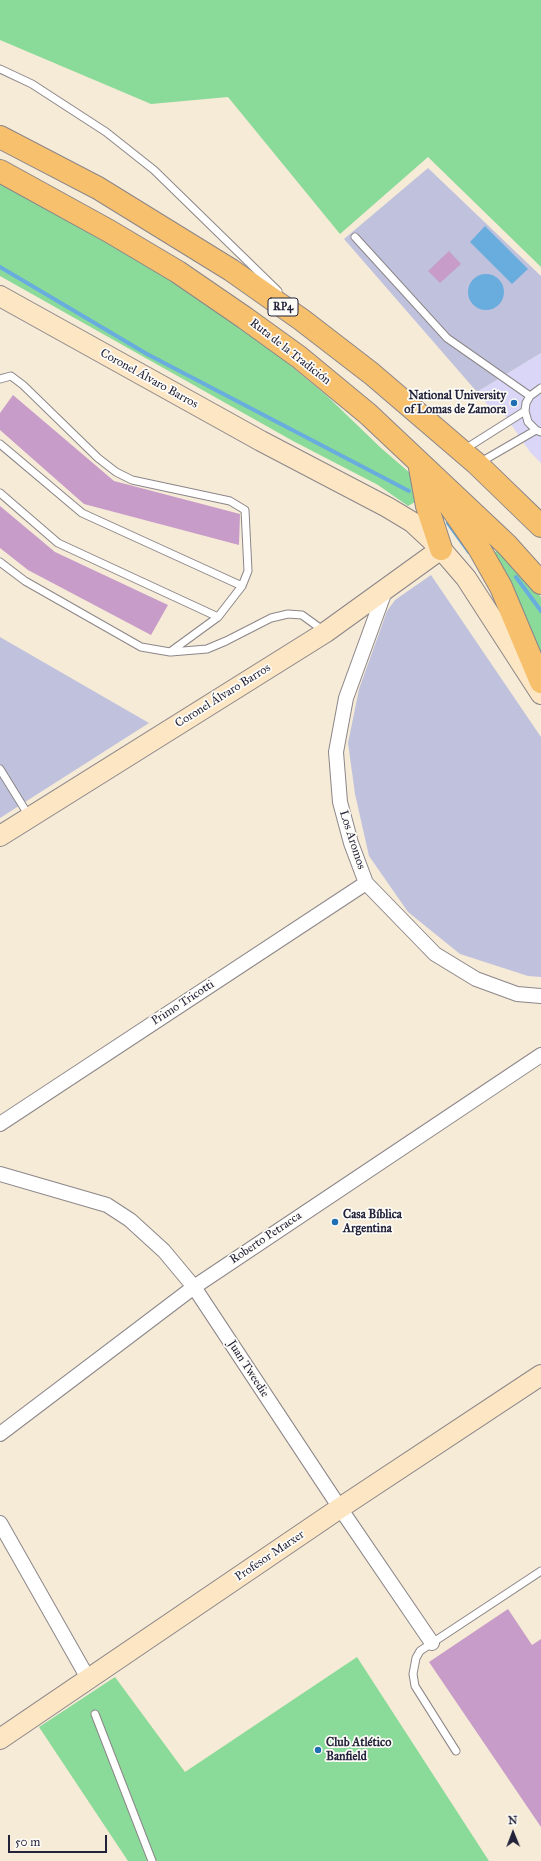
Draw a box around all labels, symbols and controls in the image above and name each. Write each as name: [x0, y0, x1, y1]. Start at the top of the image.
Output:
road number: RP4: [268, 298, 298, 316]
street label: Ruta de la Tradición: [247, 316, 333, 388]
street label: Coronel Álvaro Barros: [98, 346, 200, 412]
place label: National University of Lomas de Zamora: [404, 389, 506, 417]
marker: National University of Lomas de Zamora: [509, 398, 519, 408]
street label: Coronel Álvaro Barros: [173, 661, 273, 731]
street label: Los Aromos: [336, 809, 368, 871]
street label: Primo Tricotti: [149, 977, 217, 1029]
place label: Casa Bíblica Argentina: [343, 1208, 402, 1236]
street label: Roberto Petracca: [227, 1209, 305, 1267]
marker: Casa Bíblica Argentina: [330, 1217, 340, 1227]
street label: Juan Tweedie: [224, 1338, 272, 1400]
street label: Profesor Marxer: [233, 1528, 307, 1584]
place label: Club Atlético Banfield: [326, 1736, 391, 1764]
marker: Club Atlético Banfield: [313, 1745, 323, 1755]
north arrow: [493, 1813, 533, 1853]
text: N: [508, 1814, 518, 1827]
scale bar: [10, 1827, 109, 1853]
text: 50 m: [15, 1835, 40, 1849]

